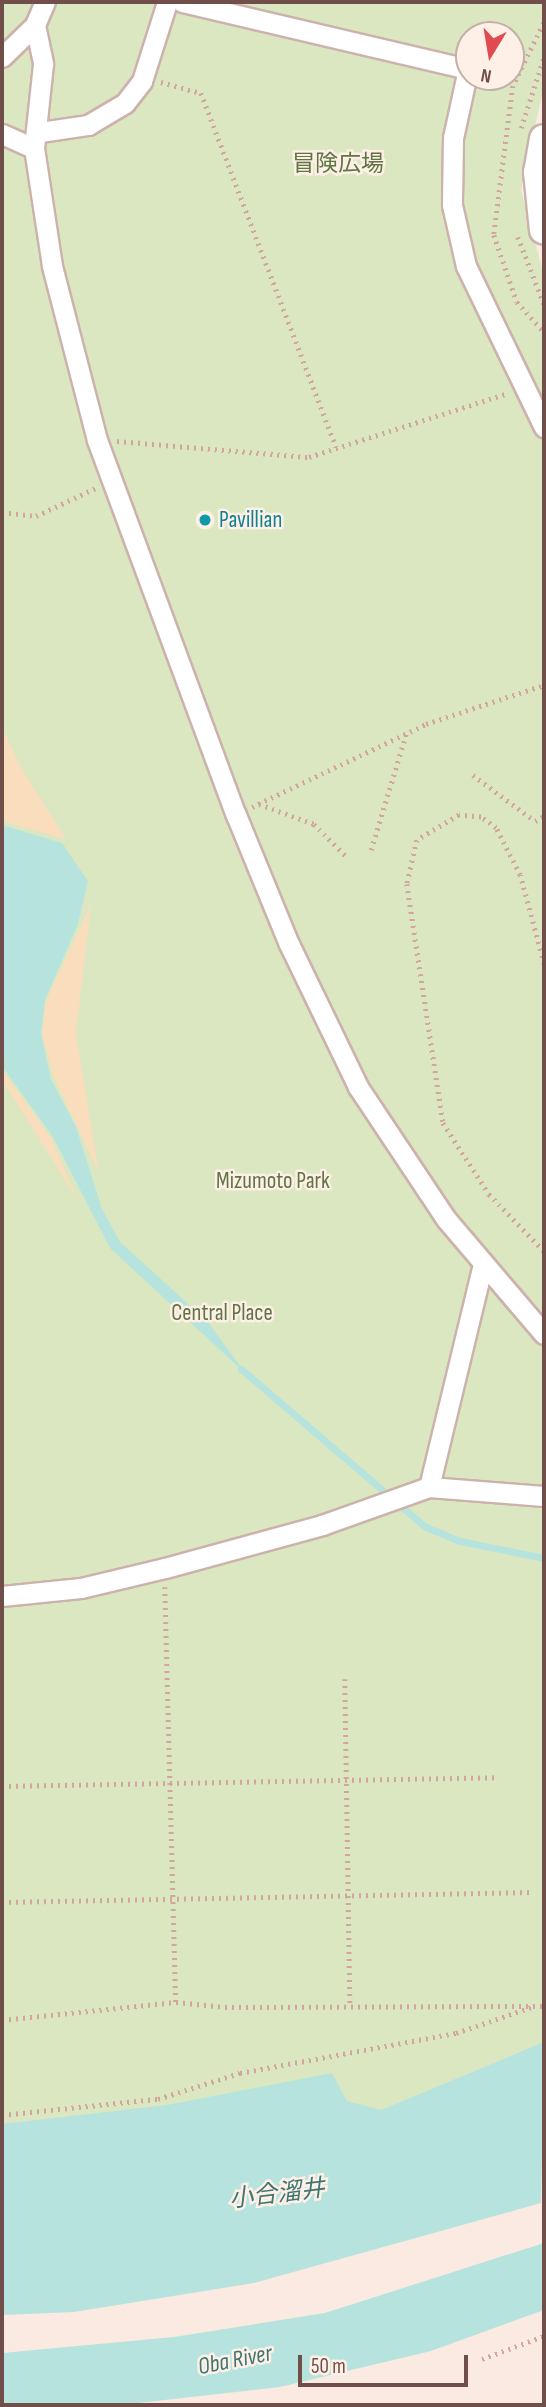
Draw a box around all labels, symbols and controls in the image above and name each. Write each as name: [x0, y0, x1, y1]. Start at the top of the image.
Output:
north arrow: [455, 21, 525, 91]
text: N: [479, 63, 493, 87]
park label: 冒険広場: [292, 150, 384, 178]
place label: Pavillian: [219, 506, 282, 534]
marker: Pavillian: [197, 512, 213, 528]
park label: Mizumoto Park: [216, 1167, 330, 1195]
park label: Central Place: [171, 1299, 273, 1327]
water label: 小合溜井: [228, 2174, 326, 2214]
water label: Oba River: [195, 2339, 275, 2381]
scale bar: [301, 2340, 471, 2384]
text: 50 m: [311, 2354, 346, 2379]

